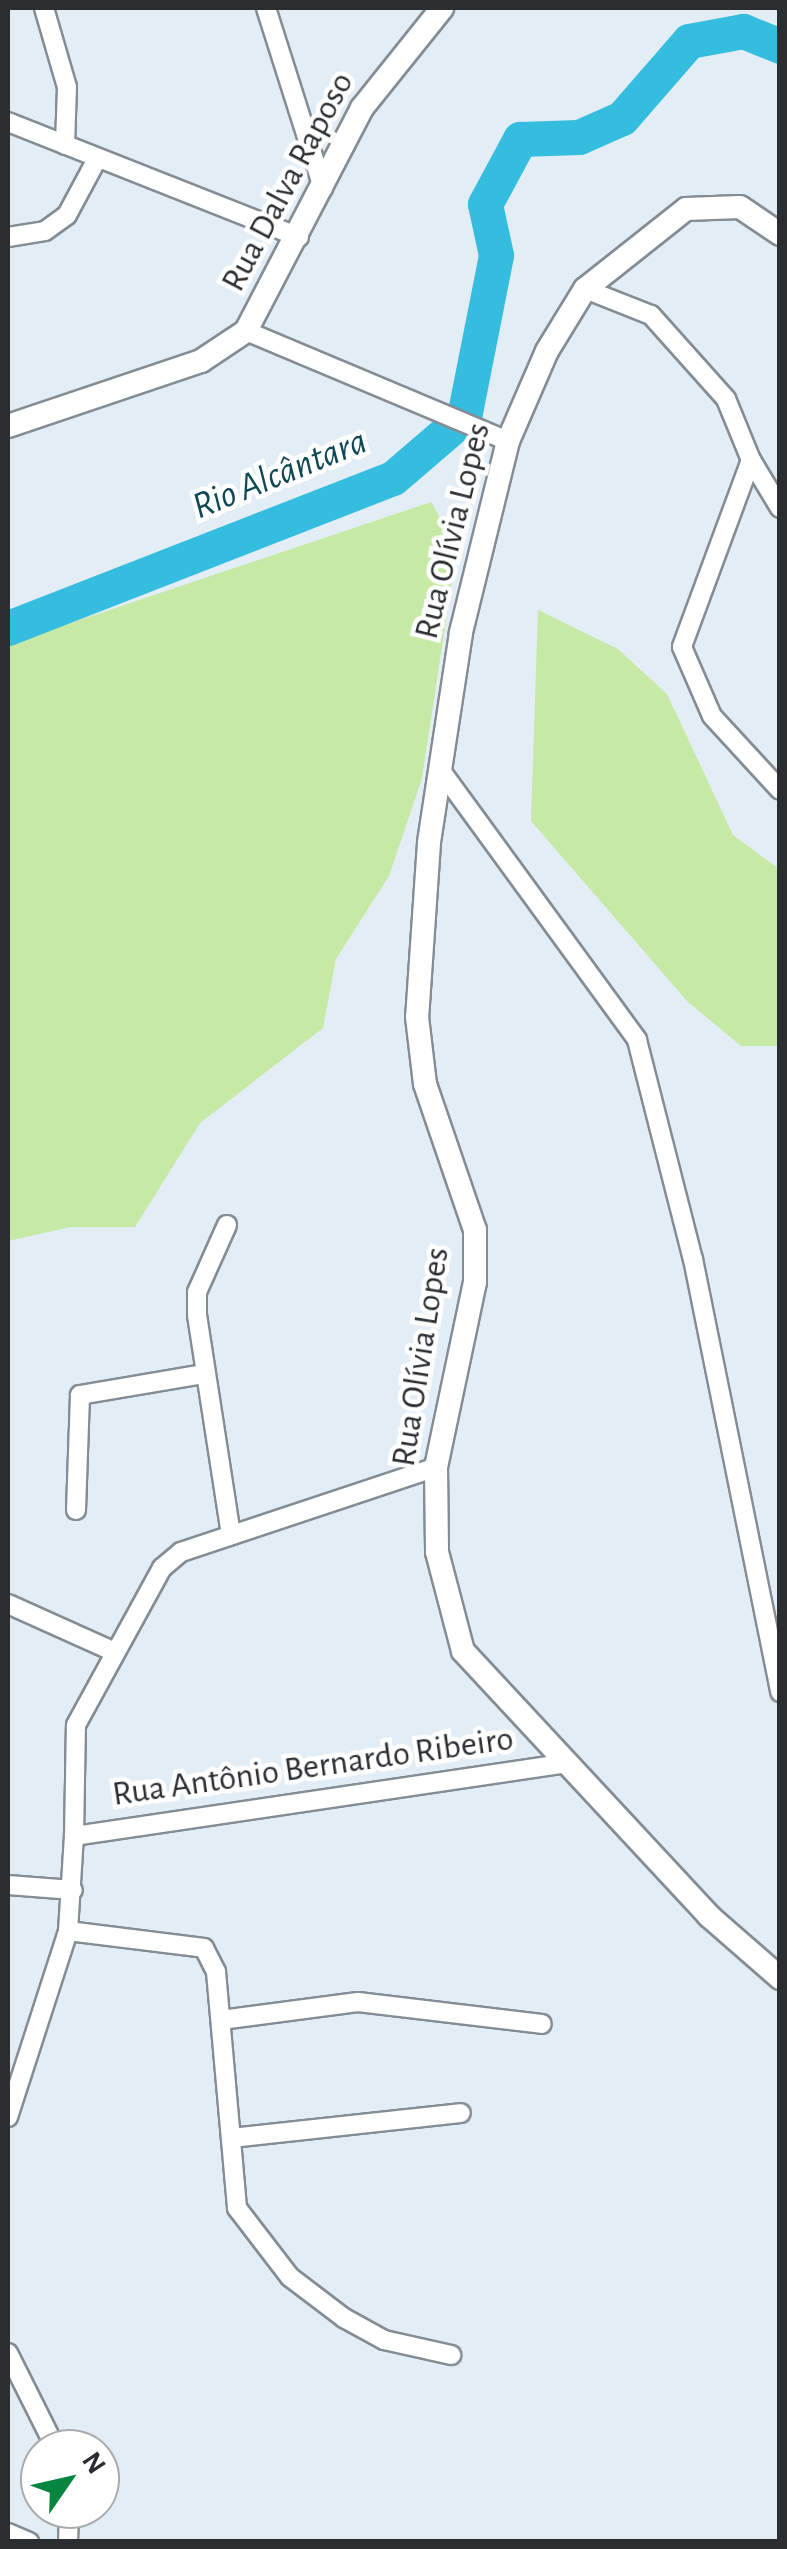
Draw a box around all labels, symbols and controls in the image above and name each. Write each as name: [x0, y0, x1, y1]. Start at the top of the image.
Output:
street label: Rua Dalva Raposo: [213, 65, 363, 299]
water label: Rio Alcântara: [186, 419, 374, 531]
street label: Rua Olívia Lopes: [406, 419, 500, 643]
street label: Rua Olívia Lopes: [383, 1244, 459, 1470]
street label: Rua Antônio Bernardo Ribeiro: [110, 1718, 516, 1816]
north arrow: [20, 2429, 120, 2529]
text: N: [76, 2447, 110, 2479]

